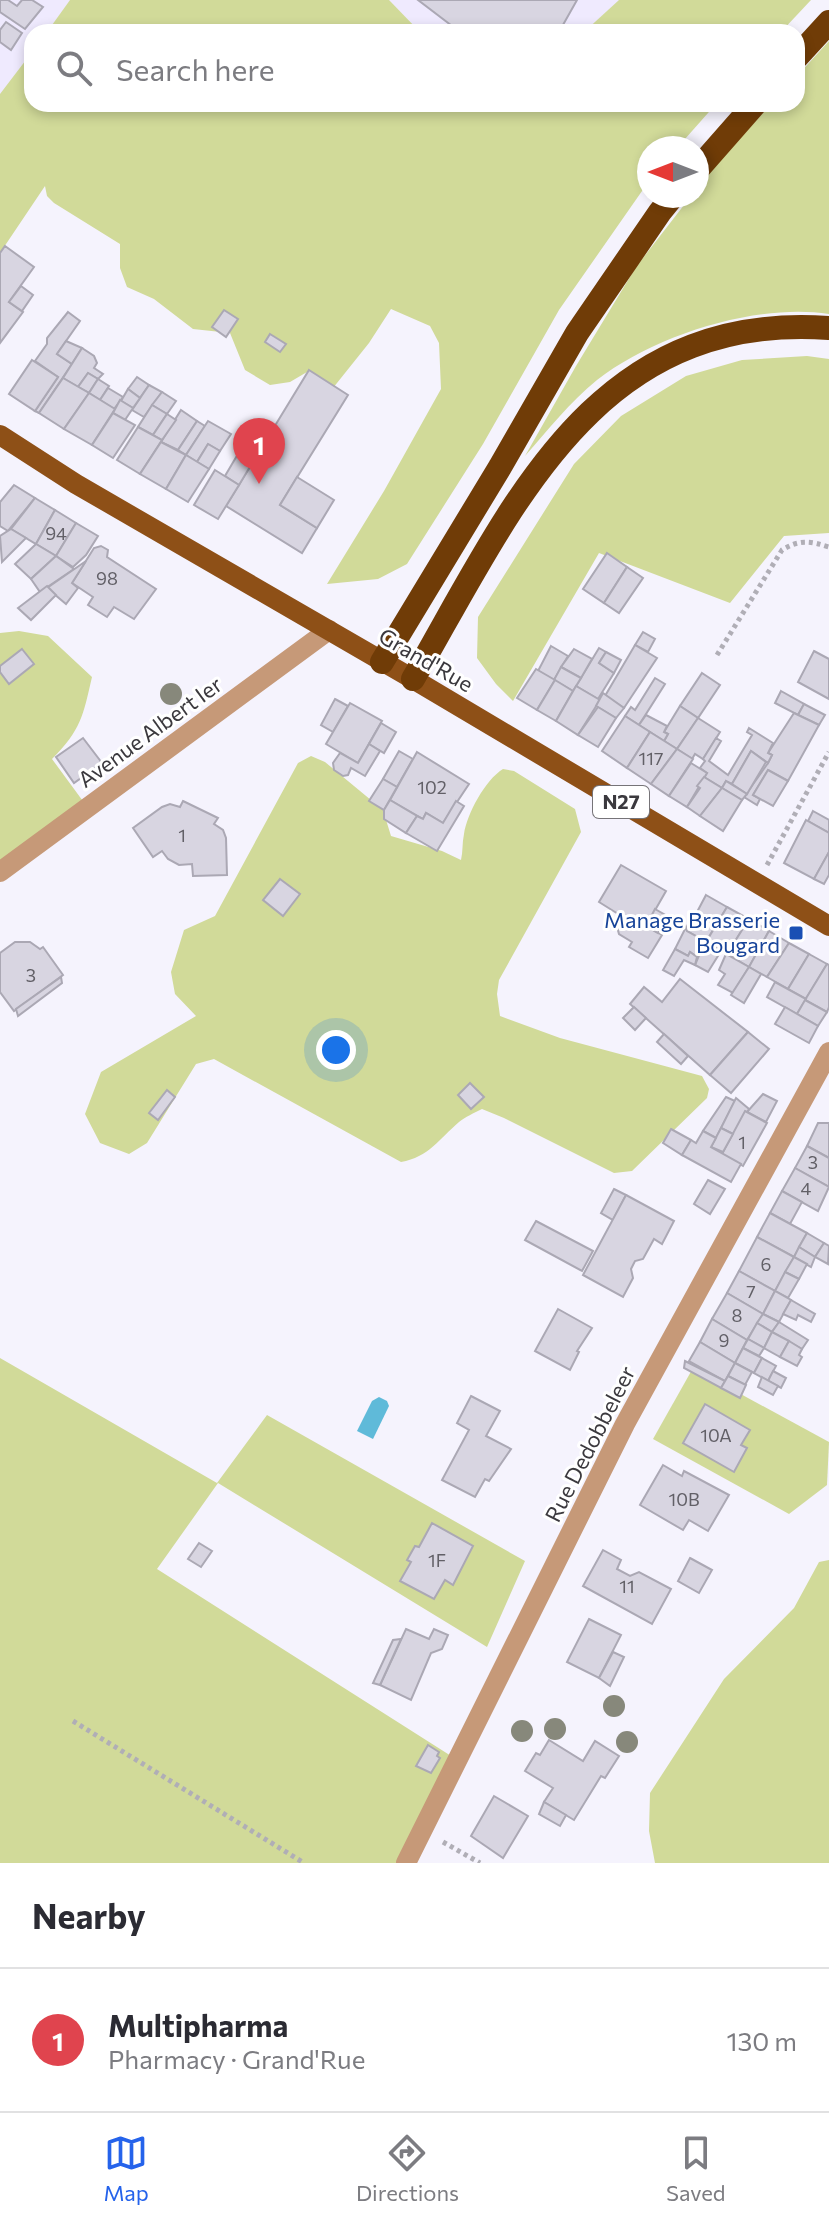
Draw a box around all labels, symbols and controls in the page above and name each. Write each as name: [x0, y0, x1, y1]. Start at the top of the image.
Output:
search box: [24, 24, 805, 112]
icon: search: [52, 46, 96, 90]
text: Search here: [116, 50, 275, 87]
north arrow: [637, 136, 709, 208]
pin: 1: [233, 418, 285, 484]
house number: 94: [45, 522, 67, 544]
house number: 98: [96, 567, 118, 589]
street label: Grand'Rue: [374, 622, 478, 697]
street label: Avenue Albert Ier: [72, 670, 227, 793]
house number: 117: [639, 747, 663, 769]
house number: 102: [417, 776, 447, 798]
road number: N27: [593, 786, 649, 818]
house number: 1: [178, 824, 186, 846]
place label: Manage Brasserie Bougard: [604, 906, 780, 958]
marker: Manage Brasserie Bougard: [787, 924, 805, 942]
house number: 3: [26, 964, 36, 986]
your location: [316, 1030, 356, 1070]
house number: 1: [738, 1131, 746, 1153]
house number: 3: [808, 1151, 818, 1173]
house number: 4: [801, 1177, 812, 1199]
house number: 6: [761, 1253, 771, 1275]
house number: 7: [746, 1280, 756, 1302]
house number: 8: [732, 1304, 743, 1326]
house number: 9: [719, 1329, 729, 1351]
street label: Rue Dedobbeleer: [539, 1361, 641, 1526]
house number: 10A: [700, 1424, 732, 1446]
house number: 10B: [668, 1488, 700, 1510]
house number: 1F: [428, 1549, 446, 1571]
house number: 11: [619, 1575, 635, 1597]
text: Nearby: [32, 1894, 146, 1936]
text: Multipharma: [108, 2006, 288, 2043]
text: 1: [52, 2025, 64, 2056]
text: 130 m: [726, 2025, 797, 2056]
text: Pharmacy · Grand'Rue: [108, 2043, 365, 2074]
tab: Map: [104, 2131, 149, 2206]
tab: Directions: [356, 2131, 459, 2206]
tab: Saved: [666, 2131, 725, 2206]

